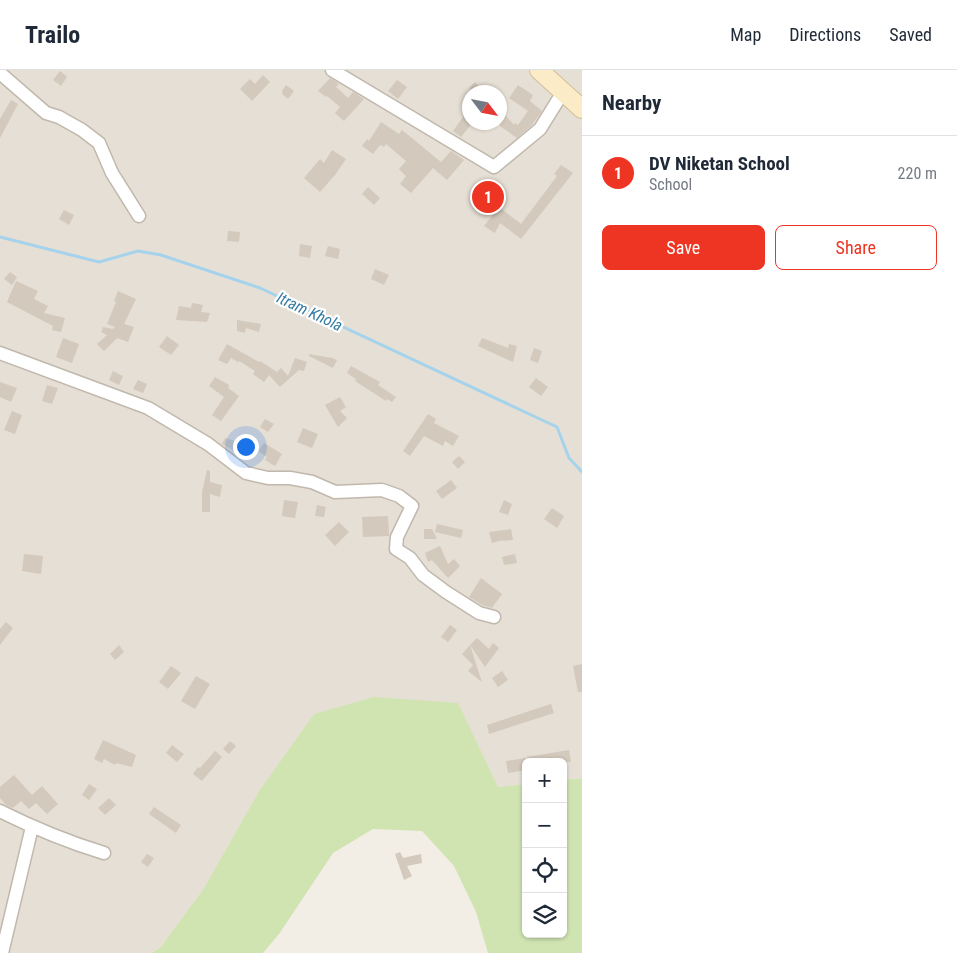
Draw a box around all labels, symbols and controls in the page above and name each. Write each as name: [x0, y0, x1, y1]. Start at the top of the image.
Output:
text: Trailo: [25, 21, 80, 49]
text: Map: [730, 24, 761, 45]
text: Directions: [789, 24, 861, 45]
text: Saved: [889, 24, 932, 45]
north arrow: [462, 85, 507, 130]
text: Nearby: [602, 91, 661, 115]
text: DV Niketan School: [649, 152, 790, 175]
text: 1: [614, 164, 622, 183]
text: 220 m: [898, 164, 937, 183]
text: School: [649, 175, 692, 194]
pin: 1: [472, 178, 504, 216]
button: Save: [602, 225, 765, 270]
button: Share: [775, 225, 937, 270]
water label: Itram Khola: [274, 288, 346, 335]
your location: [233, 434, 259, 460]
map controls: [522, 758, 567, 938]
button: +: [522, 758, 567, 803]
button: −: [522, 803, 567, 848]
button: locate: [522, 848, 567, 893]
button: layers: [522, 893, 567, 938]

